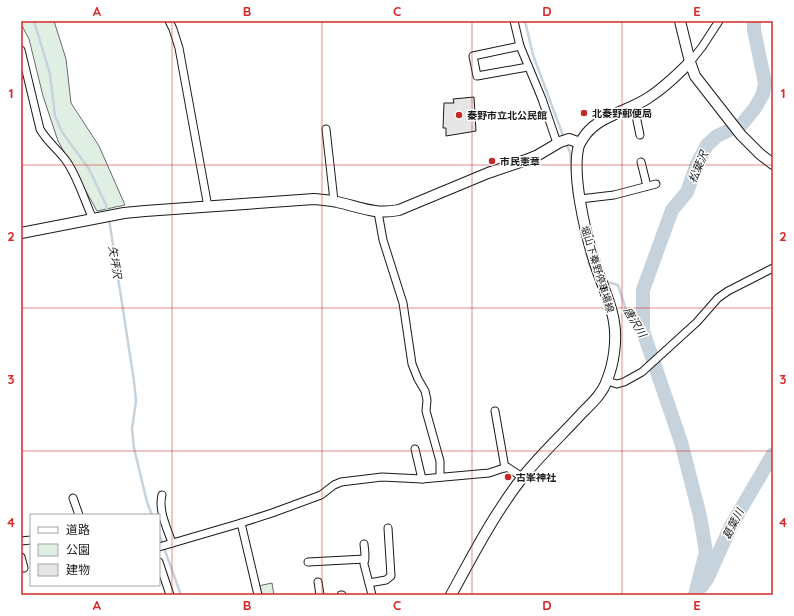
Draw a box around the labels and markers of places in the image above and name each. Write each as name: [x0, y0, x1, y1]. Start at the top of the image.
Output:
place label: 北秦野郵便局: [592, 107, 652, 120]
marker: 北秦野郵便局: [579, 108, 589, 118]
place label: 秦野市立北公民館: [467, 109, 547, 122]
marker: 秦野市立北公民館: [454, 110, 464, 120]
place label: 市民憲章: [500, 155, 540, 168]
marker: 市民憲章: [487, 156, 497, 166]
place label: 古峯神社: [516, 471, 557, 484]
marker: 古峯神社: [503, 472, 513, 482]

